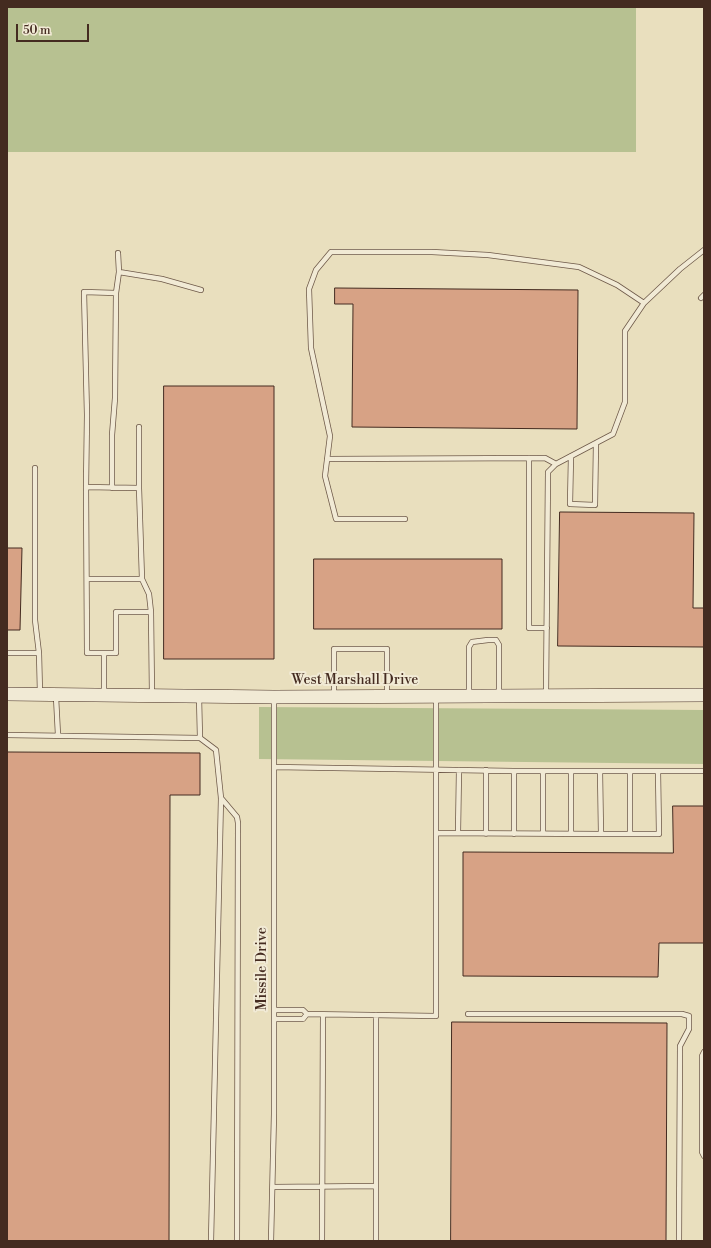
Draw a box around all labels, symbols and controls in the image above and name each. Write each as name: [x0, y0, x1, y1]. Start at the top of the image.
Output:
scale bar: [18, 16, 91, 42]
text: 50 m: [23, 23, 51, 38]
street label: West Marshall Drive: [292, 673, 418, 689]
street label: Missile Drive: [255, 927, 271, 1011]

